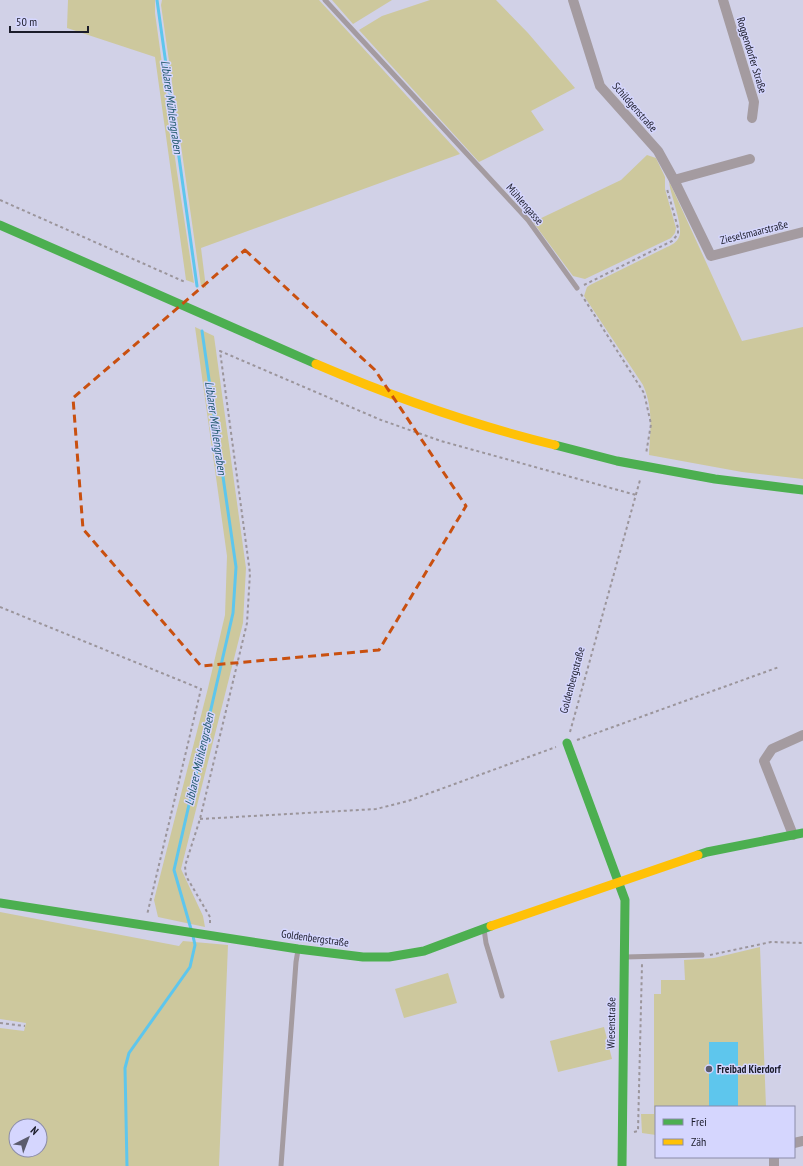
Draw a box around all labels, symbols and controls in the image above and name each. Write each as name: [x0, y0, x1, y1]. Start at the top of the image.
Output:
scale bar: [10, 8, 88, 34]
text: 50 m: [16, 14, 37, 29]
street label: Roggendorfer Straße: [734, 15, 770, 95]
water label: Liblarer Mühlengraben: [158, 59, 186, 155]
street label: Schildgenstraße: [610, 79, 661, 135]
street label: Mühlengasse: [503, 181, 547, 228]
street label: Zieselsmaarstraße: [719, 217, 790, 247]
water label: Liblarer Mühlengraben: [202, 380, 230, 476]
street label: Goldenbergstraße: [556, 645, 588, 715]
water label: Liblarer Mühlengraben: [181, 711, 217, 807]
street label: Goldenbergstraße: [280, 926, 350, 950]
street label: Wiesenstraße: [604, 997, 618, 1049]
place label: Freibad Kierdorf: [717, 1062, 782, 1076]
marker: Freibad Kierdorf: [704, 1064, 714, 1074]
legend: [655, 1106, 795, 1158]
text: Frei: [691, 1114, 707, 1129]
north arrow: [8, 1118, 48, 1158]
text: N: [28, 1123, 42, 1138]
text: Zäh: [691, 1134, 706, 1149]

